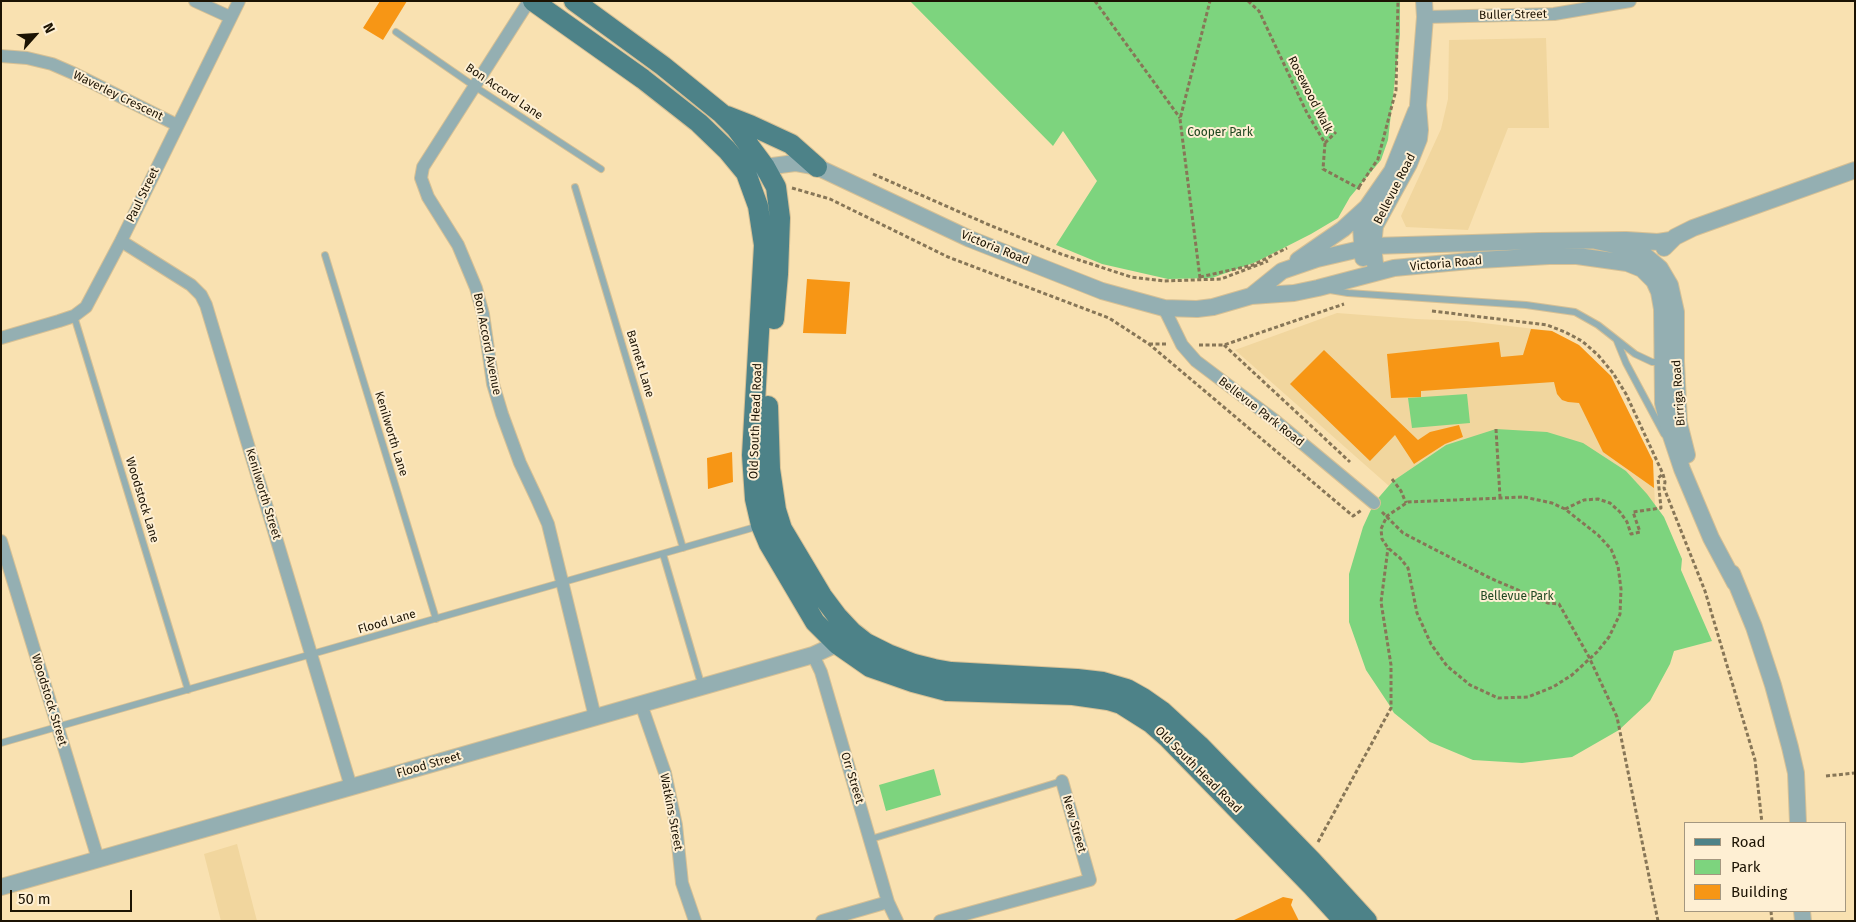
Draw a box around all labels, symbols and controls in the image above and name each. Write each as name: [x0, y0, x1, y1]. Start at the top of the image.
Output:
street label: Buller Street: [1479, 7, 1547, 23]
north arrow: [10, 10, 60, 60]
text: N: [39, 20, 59, 36]
street label: Rosewood Walk: [1284, 54, 1336, 136]
street label: Bon Accord Lane: [463, 61, 545, 123]
street label: Waverley Crescent: [71, 68, 165, 124]
park label: Cooper Park: [1187, 126, 1253, 140]
street label: Bellevue Road: [1371, 151, 1419, 227]
street label: Paul Street: [124, 165, 162, 225]
street label: Victoria Road: [959, 228, 1031, 268]
street label: Victoria Road: [1409, 254, 1483, 274]
street label: Bon Accord Avenue: [470, 292, 504, 396]
street label: Barnett Lane: [623, 329, 657, 399]
street label: Birriga Road: [1669, 359, 1689, 427]
street label: Old South Head Road: [747, 363, 765, 479]
street label: Bellevue Park Road: [1215, 374, 1307, 450]
street label: Kenilworth Lane: [371, 390, 411, 478]
street label: Kenilworth Street: [242, 447, 284, 541]
street label: Woodstock Lane: [122, 455, 162, 545]
park label: Bellevue Park: [1480, 590, 1554, 604]
street label: Flood Lane: [356, 607, 418, 637]
street label: Woodstock Street: [28, 652, 70, 748]
street label: Old South Head Road: [1152, 724, 1244, 816]
street label: Flood Street: [395, 749, 463, 781]
street label: Orr Street: [837, 750, 867, 806]
street label: Watkins Street: [656, 772, 686, 852]
street label: New Street: [1059, 794, 1089, 854]
legend: [1684, 822, 1846, 912]
text: Road: [1731, 833, 1766, 851]
text: Park: [1731, 858, 1761, 876]
scale bar: [12, 880, 135, 912]
text: Building: [1731, 883, 1787, 901]
text: 50 m: [18, 890, 51, 908]

